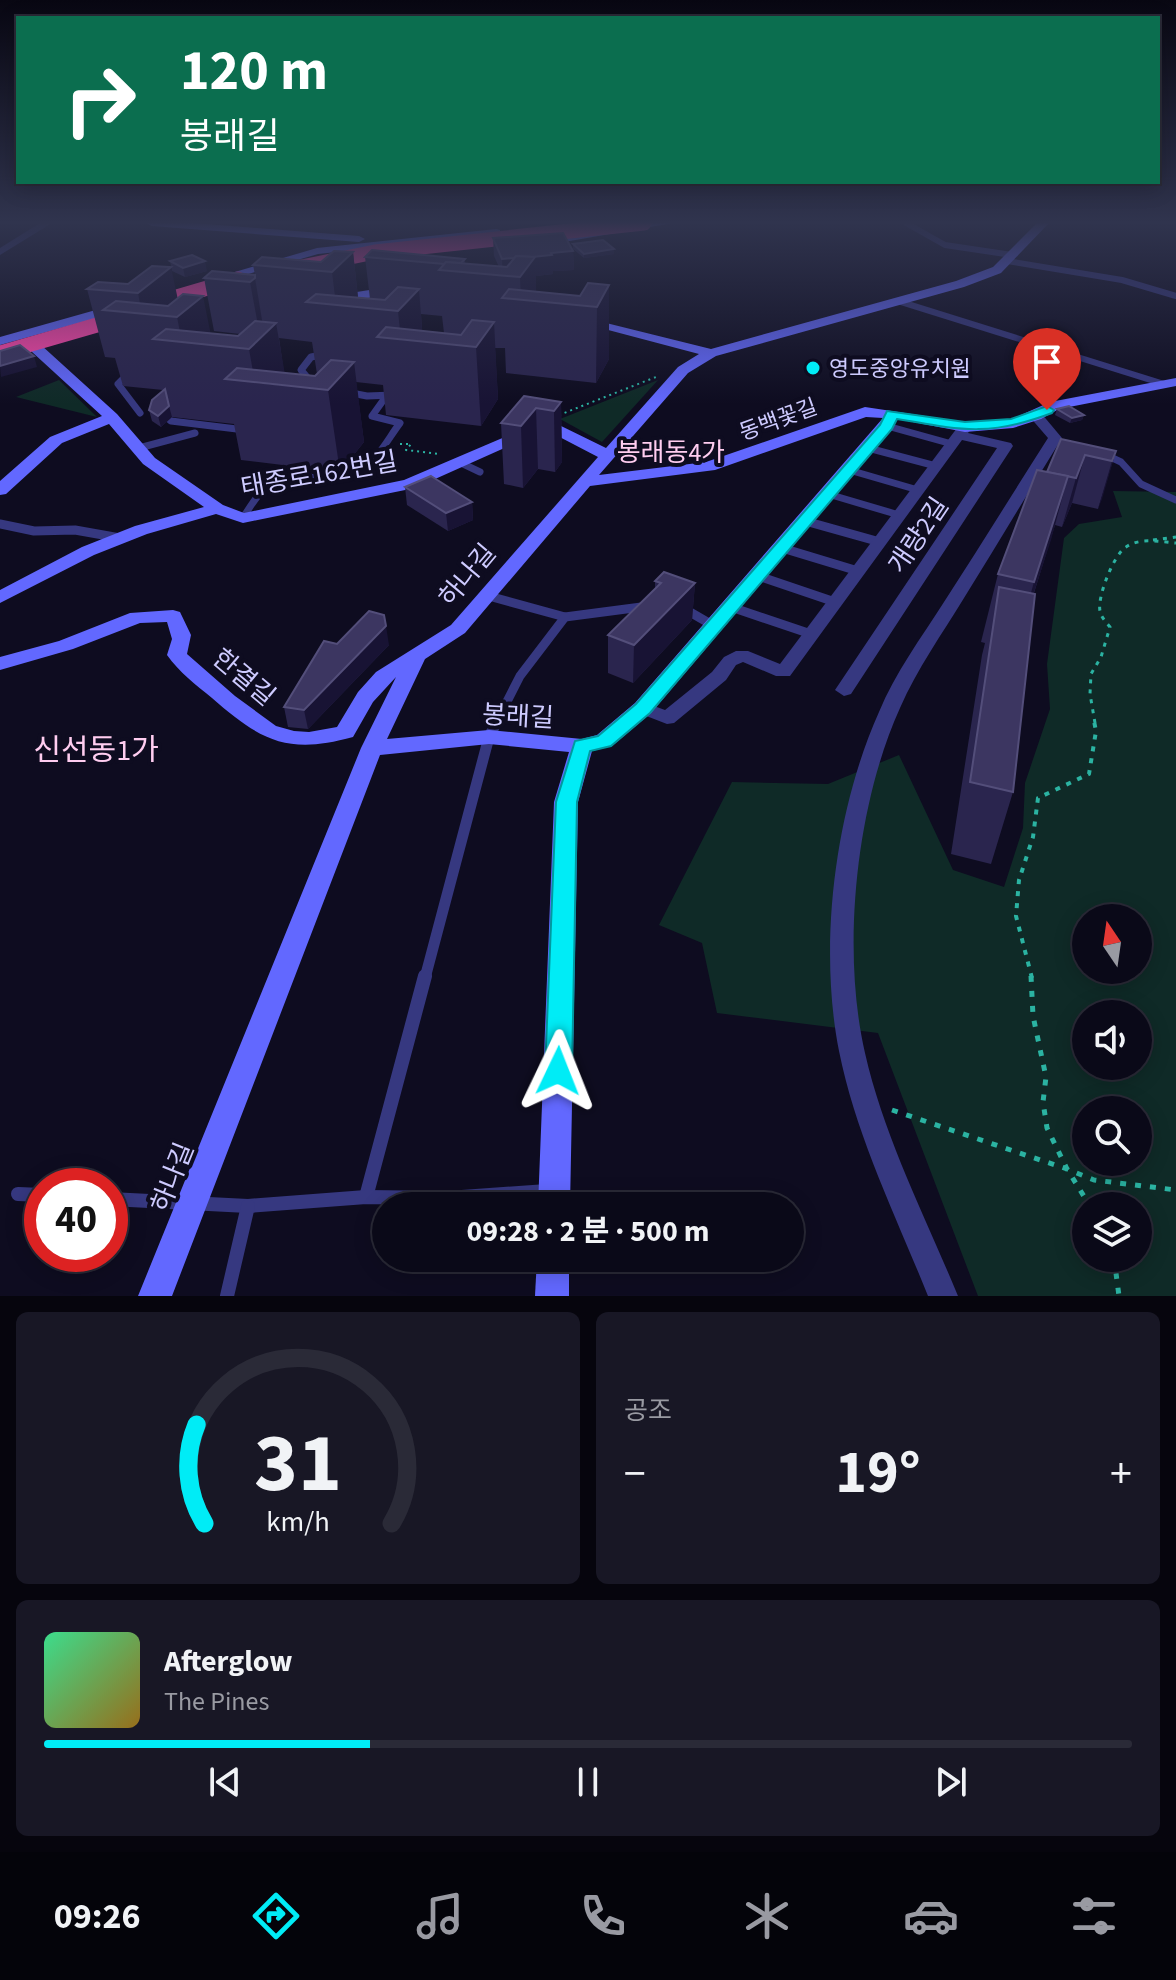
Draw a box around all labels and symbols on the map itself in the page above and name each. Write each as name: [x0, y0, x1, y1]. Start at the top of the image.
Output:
pin: [1013, 328, 1081, 410]
place label: 영도중앙유치원: [829, 353, 971, 385]
marker: 영도중앙유치원: [804, 359, 822, 377]
street label: 동백꽃길: [735, 391, 822, 449]
district label: 봉래동4가: [617, 434, 725, 471]
street label: 태종로162번길: [238, 443, 400, 506]
street label: 개량2길: [879, 490, 957, 581]
street label: 하나길: [430, 536, 505, 615]
street label: 한결길: [204, 640, 283, 715]
street label: 봉래길: [481, 696, 555, 737]
district label: 신선동1가: [33, 729, 159, 772]
north arrow: [1072, 904, 1152, 984]
position arrow: [516, 1029, 600, 1113]
street label: 하나길: [142, 1137, 203, 1217]
speed limit sign: 40: [24, 1168, 128, 1272]

